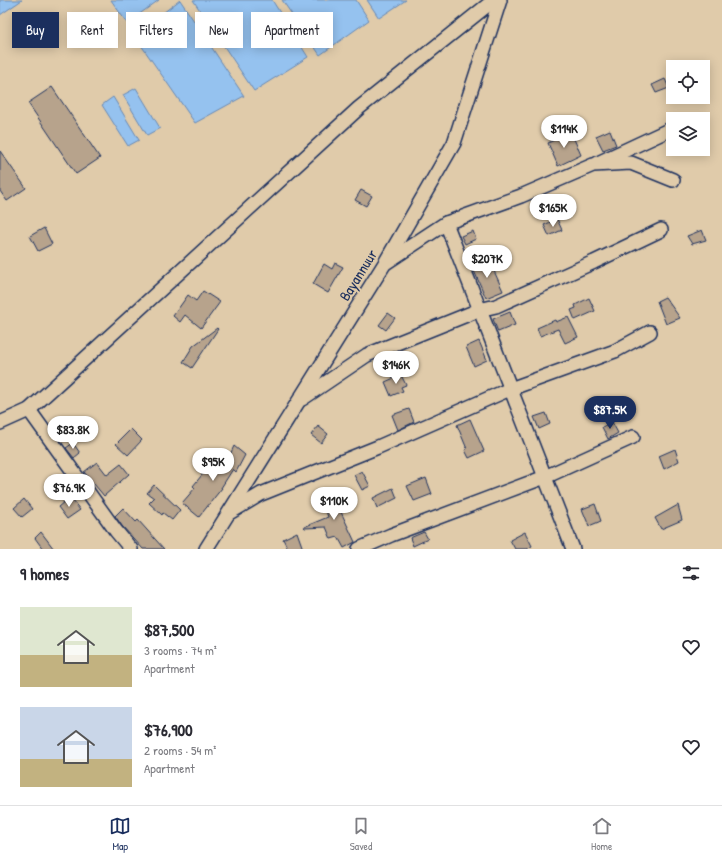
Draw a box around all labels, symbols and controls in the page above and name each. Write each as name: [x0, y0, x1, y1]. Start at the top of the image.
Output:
chip: Buy: [12, 12, 59, 48]
chip: Rent: [67, 12, 118, 48]
chip: Filters: [126, 12, 187, 48]
chip: New: [195, 12, 243, 48]
chip: Apartment: [251, 12, 333, 48]
map controls: [666, 60, 710, 156]
button: locate: [666, 60, 710, 104]
button: layers: [666, 112, 710, 156]
pin: $114K: [536, 115, 592, 149]
text: $114K: [550, 119, 578, 137]
pin: $165K: [525, 194, 581, 228]
text: $165K: [539, 198, 567, 216]
street label: Bayannuur: [334, 245, 382, 305]
pin: $207K: [459, 245, 515, 279]
text: $207K: [471, 249, 503, 267]
pin: $146K: [368, 351, 424, 385]
text: $146K: [382, 355, 410, 373]
pin: $87.5K: [577, 396, 643, 430]
text: $87.5K: [593, 400, 627, 418]
pin: $83.8K: [40, 416, 106, 450]
text: $83.8K: [56, 420, 90, 438]
pin: $95K: [189, 448, 237, 482]
text: $95K: [201, 452, 225, 470]
pin: $76.9K: [36, 474, 102, 508]
text: $76.9K: [53, 478, 85, 496]
pin: $110K: [306, 487, 362, 521]
text: $110K: [320, 491, 348, 509]
text: 9 homes: [20, 562, 69, 585]
icon: filters: [680, 562, 702, 584]
text: $87,500: [144, 618, 194, 641]
icon: home: [52, 623, 100, 671]
icon: heart: [680, 636, 702, 658]
text: 3 rooms · 74 m²: [144, 641, 217, 659]
text: Apartment: [144, 659, 195, 677]
text: $76,900: [144, 718, 193, 741]
icon: home: [52, 723, 100, 771]
icon: heart: [680, 736, 702, 758]
text: 2 rooms · 54 m²: [144, 741, 216, 759]
text: Apartment: [144, 759, 195, 777]
tab: Map: [109, 815, 131, 853]
tab: Saved: [350, 815, 372, 853]
tab: Home: [591, 815, 613, 853]

